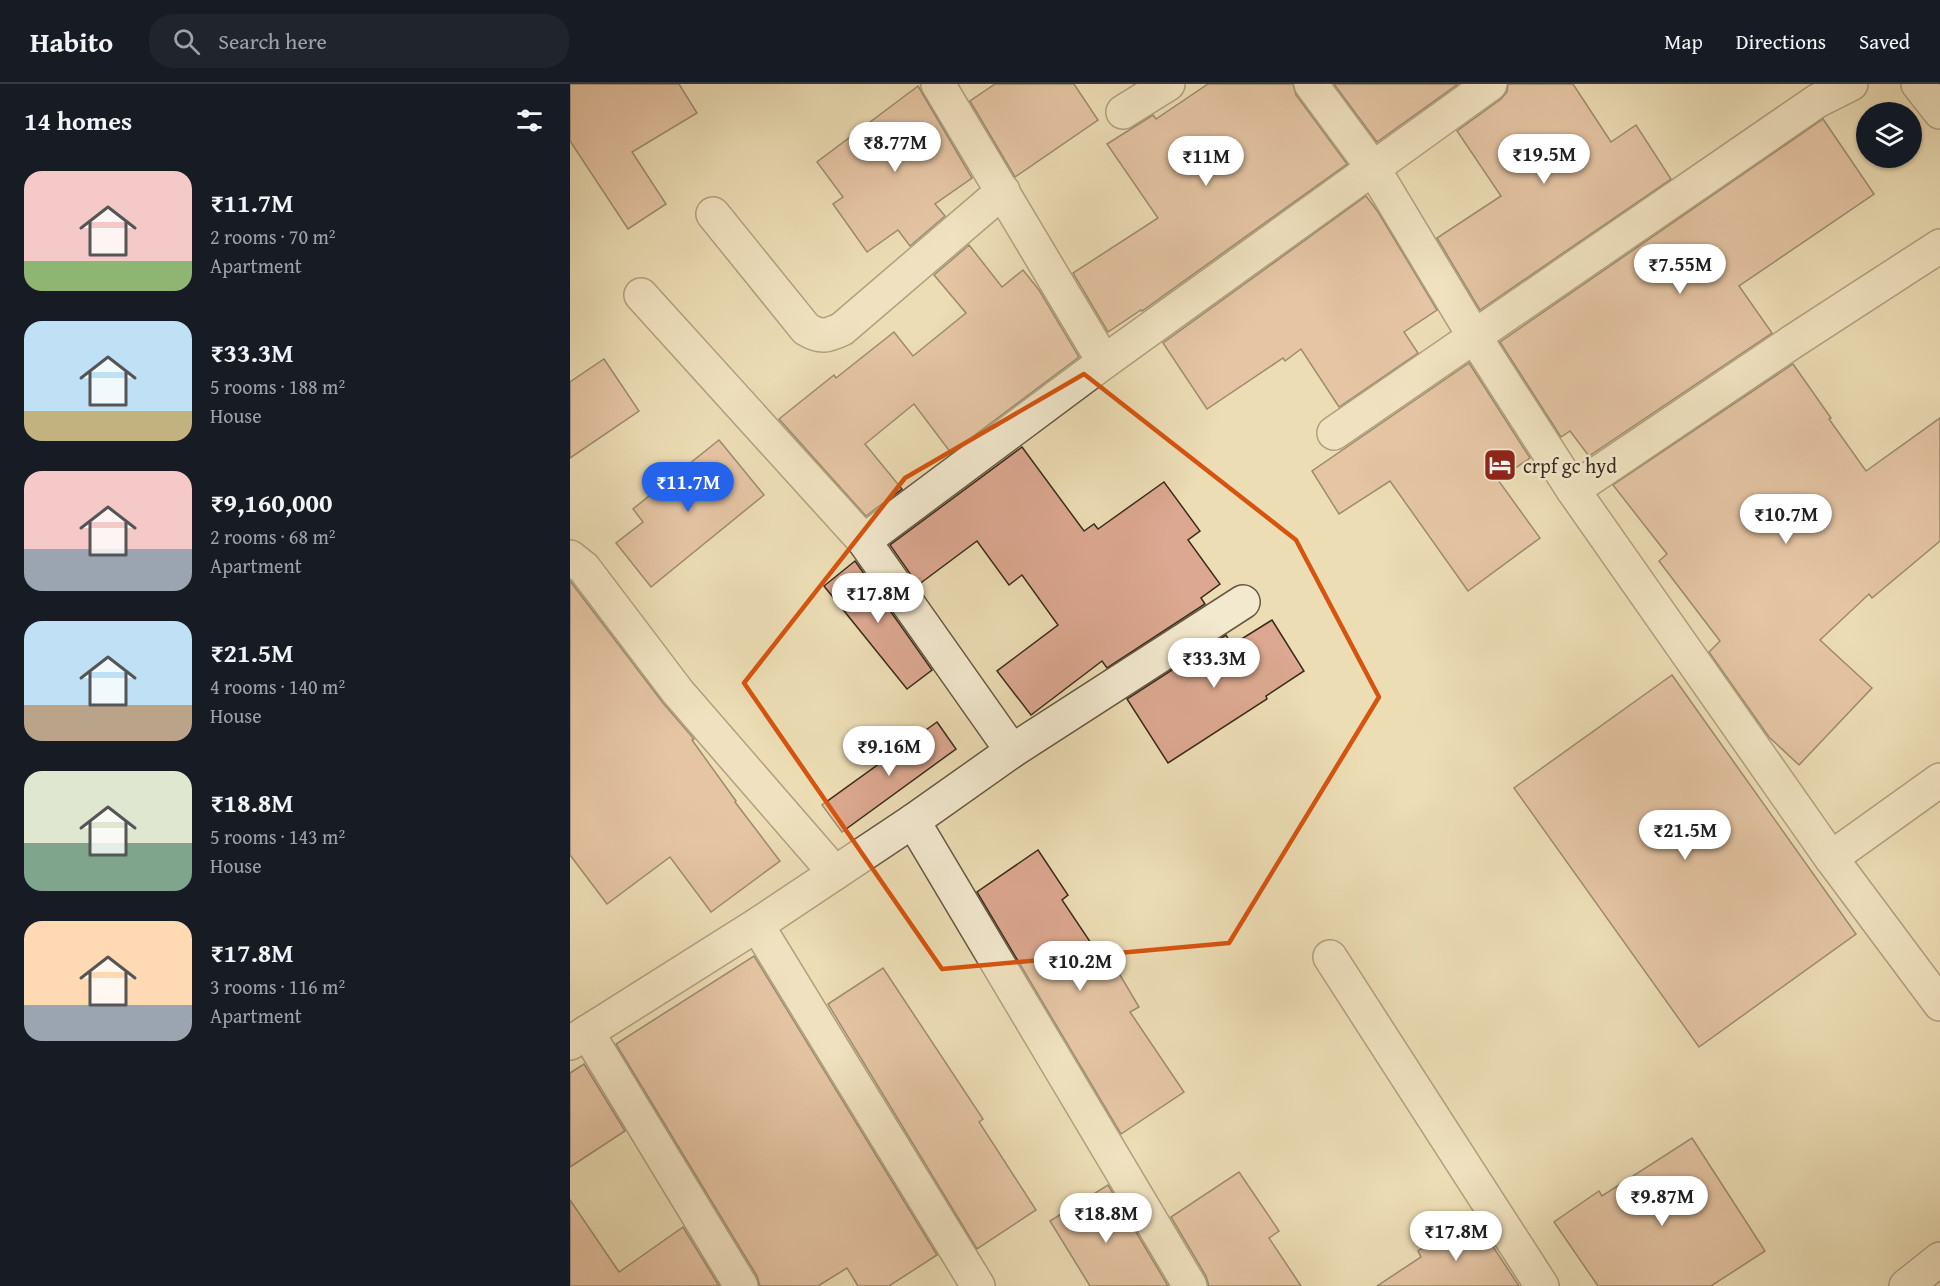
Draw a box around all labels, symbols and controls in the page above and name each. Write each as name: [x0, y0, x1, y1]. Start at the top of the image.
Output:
search box: [149, 14, 569, 68]
text: Habito: [30, 21, 113, 62]
icon: search: [170, 25, 203, 58]
text: Search here: [218, 25, 327, 57]
text: Map: [1664, 26, 1703, 57]
text: Directions: [1736, 26, 1826, 57]
text: Saved: [1859, 26, 1910, 57]
text: 14 homes: [24, 101, 132, 140]
map controls: [1856, 102, 1922, 168]
button: layers: [1856, 102, 1922, 168]
icon: filters: [513, 104, 546, 137]
pin: ₹8.77M: [846, 122, 944, 173]
text: ₹8.77M: [863, 127, 927, 156]
pin: ₹19.5M: [1495, 134, 1593, 185]
pin: ₹11M: [1170, 136, 1242, 187]
text: ₹19.5M: [1512, 139, 1576, 168]
text: ₹11M: [1182, 141, 1230, 170]
text: ₹11.7M: [210, 183, 294, 222]
icon: home: [72, 195, 144, 267]
text: 2 rooms · 70 m²: [210, 222, 336, 251]
pin: ₹7.55M: [1631, 244, 1729, 295]
text: ₹7.55M: [1648, 249, 1712, 278]
text: Apartment: [210, 251, 302, 280]
text: ₹33.3M: [210, 333, 294, 372]
icon: home: [72, 345, 144, 417]
text: 5 rooms · 188 m²: [210, 372, 345, 401]
text: House: [210, 401, 262, 430]
hotel icon: crpf gc hyd: [1482, 447, 1518, 483]
place label: crpf gc hyd: [1523, 451, 1617, 480]
pin: ₹11.7M: [639, 462, 737, 513]
text: ₹11.7M: [656, 467, 720, 496]
text: ₹9,160,000: [210, 483, 332, 522]
pin: ₹10.7M: [1737, 494, 1835, 545]
icon: home: [72, 495, 144, 567]
text: ₹10.7M: [1754, 499, 1818, 528]
text: 2 rooms · 68 m²: [210, 522, 336, 551]
text: Apartment: [210, 551, 302, 580]
pin: ₹17.8M: [829, 573, 927, 624]
text: ₹17.8M: [846, 578, 910, 607]
text: ₹21.5M: [210, 633, 294, 672]
pin: ₹33.3M: [1165, 638, 1263, 689]
text: ₹33.3M: [1182, 643, 1246, 672]
icon: home: [72, 645, 144, 717]
text: 4 rooms · 140 m²: [210, 672, 345, 701]
text: House: [210, 701, 262, 730]
pin: ₹9.16M: [840, 726, 938, 777]
text: ₹9.16M: [857, 731, 921, 760]
text: ₹18.8M: [210, 783, 294, 822]
icon: home: [72, 795, 144, 867]
pin: ₹21.5M: [1636, 810, 1734, 861]
text: ₹21.5M: [1653, 815, 1717, 844]
text: 5 rooms · 143 m²: [210, 822, 345, 851]
text: House: [210, 851, 262, 880]
text: ₹17.8M: [210, 933, 294, 972]
pin: ₹10.2M: [1031, 941, 1129, 992]
icon: home: [72, 945, 144, 1017]
text: ₹10.2M: [1048, 946, 1112, 975]
text: 3 rooms · 116 m²: [210, 972, 345, 1001]
text: Apartment: [210, 1001, 302, 1030]
pin: ₹9.87M: [1613, 1176, 1711, 1227]
text: ₹9.87M: [1630, 1181, 1694, 1210]
pin: ₹18.8M: [1057, 1193, 1155, 1244]
text: ₹18.8M: [1074, 1198, 1138, 1227]
pin: ₹17.8M: [1407, 1211, 1505, 1262]
text: ₹17.8M: [1424, 1216, 1488, 1245]

